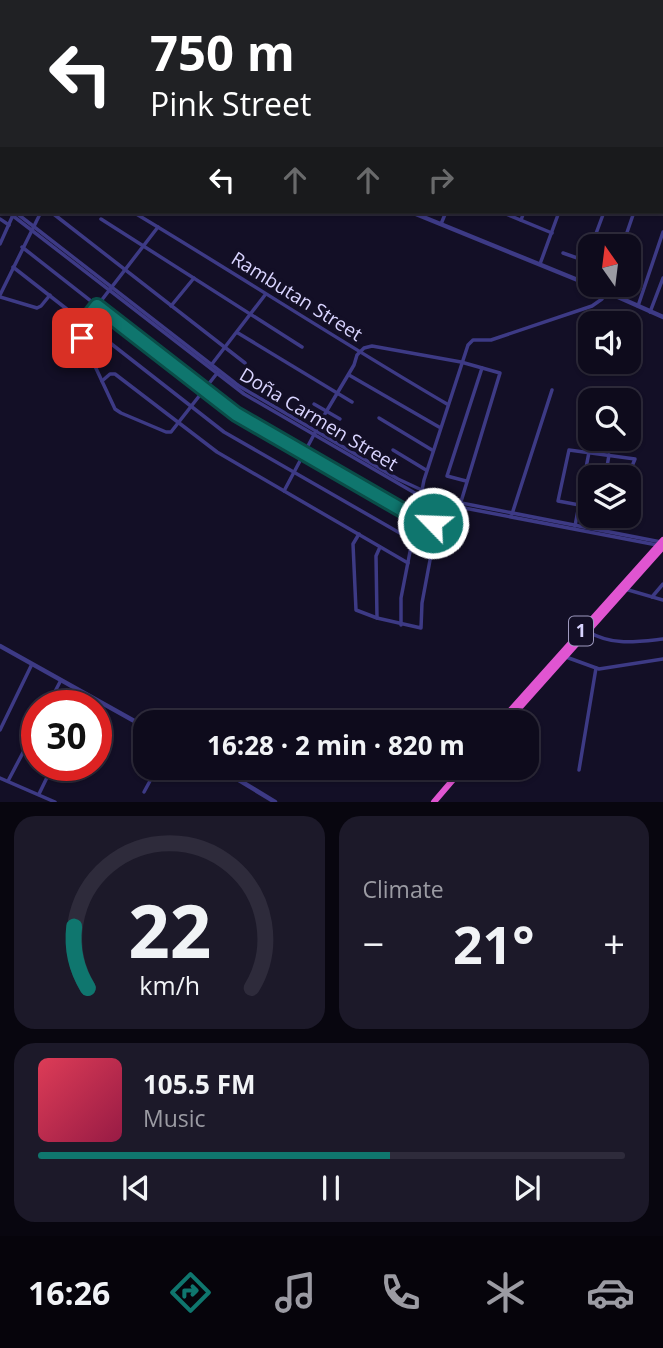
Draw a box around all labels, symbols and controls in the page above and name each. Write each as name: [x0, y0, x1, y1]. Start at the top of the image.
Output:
text: 750 m: [150, 19, 295, 85]
icon: left: [35, 28, 126, 119]
text: Pink Street: [150, 82, 311, 125]
icon: left: [203, 161, 241, 199]
icon: ahead: [276, 161, 314, 199]
icon: ahead: [349, 161, 387, 199]
icon: right: [422, 161, 460, 199]
north arrow: [578, 234, 640, 298]
map controls: [578, 234, 641, 528]
street label: Rambutan Street: [226, 245, 368, 347]
pin: [52, 308, 112, 368]
button: sound: [578, 311, 641, 374]
icon: arrive: [63, 319, 101, 357]
street label: Doña Carmen Street: [235, 361, 403, 477]
button: search: [578, 388, 641, 451]
button: layers: [578, 465, 641, 528]
position arrow: [396, 486, 470, 560]
road number: 1: [569, 616, 593, 646]
speed limit sign: 30: [21, 690, 112, 781]
text: 16:28 · 2 min · 820 m: [207, 727, 465, 763]
text: Climate: [363, 873, 444, 905]
text: 22: [128, 881, 211, 980]
text: 21°: [453, 908, 535, 979]
text: −: [363, 917, 384, 969]
text: +: [603, 917, 625, 969]
text: km/h: [139, 968, 200, 1002]
text: 105.5 FM: [143, 1066, 255, 1102]
text: Music: [143, 1102, 206, 1134]
icon: previous: [117, 1169, 155, 1207]
icon: pause: [312, 1169, 350, 1207]
icon: next: [508, 1169, 546, 1207]
icon: directions: [166, 1268, 215, 1317]
icon: music: [271, 1268, 320, 1317]
icon: phone: [376, 1268, 425, 1317]
icon: climate: [481, 1268, 530, 1317]
icon: car: [586, 1268, 635, 1317]
text: 16:26: [28, 1271, 110, 1314]

